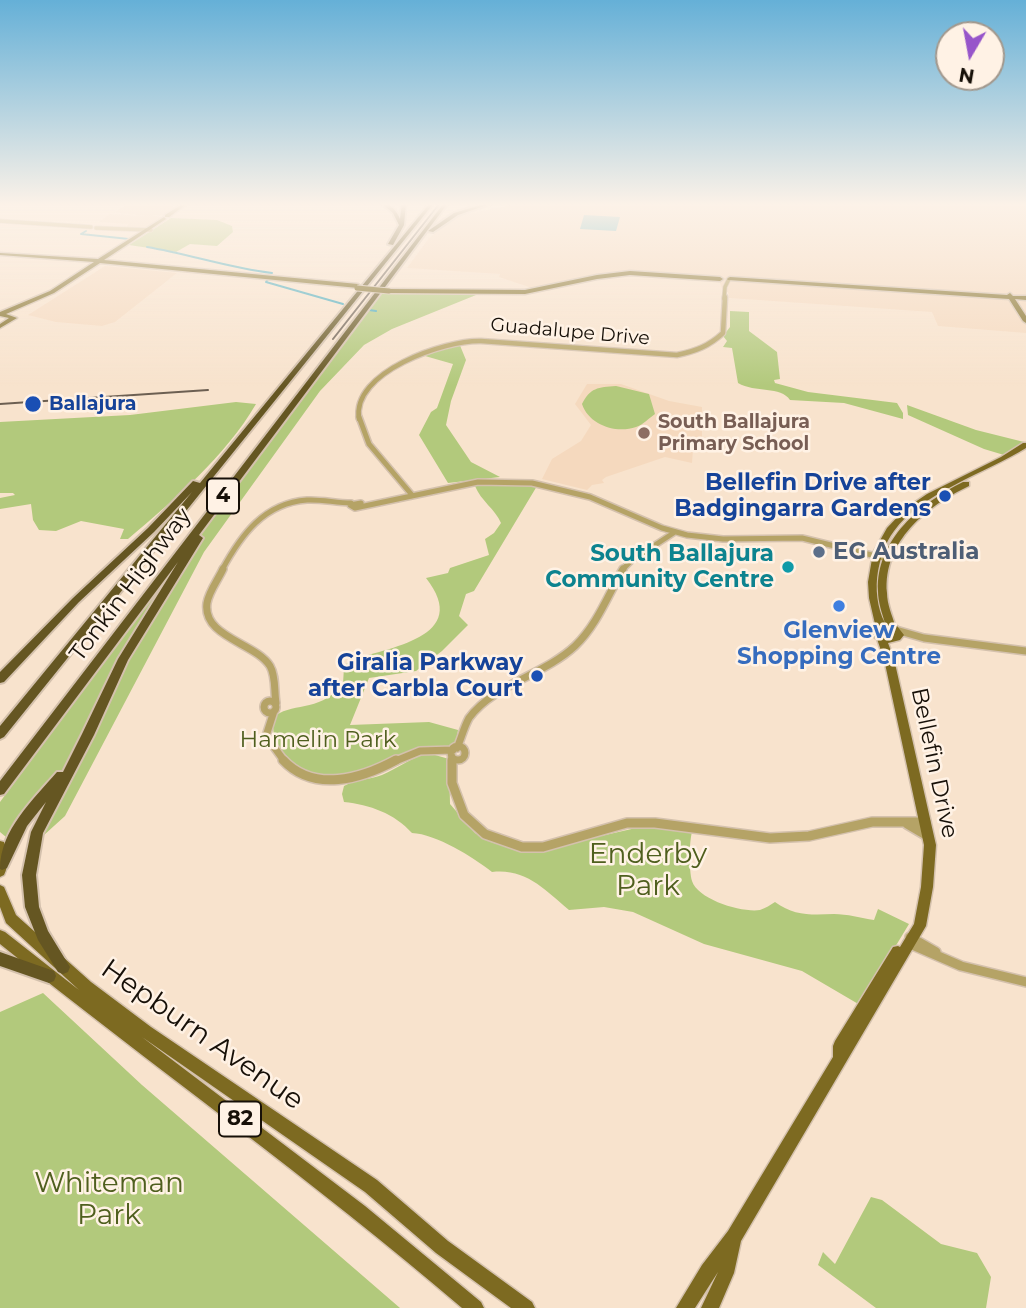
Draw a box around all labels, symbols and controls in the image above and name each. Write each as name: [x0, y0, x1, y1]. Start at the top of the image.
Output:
north arrow: [935, 21, 1005, 91]
text: N: [957, 63, 976, 88]
street label: Guadalupe Drive: [489, 314, 651, 350]
place label: Ballajura: [49, 393, 136, 415]
marker: Ballajura: [23, 394, 43, 414]
place label: South Ballajura Primary School: [658, 411, 810, 455]
marker: South Ballajura Primary School: [636, 425, 652, 441]
place label: Bellefin Drive after Badgingarra Gardens: [674, 469, 931, 523]
road number: 4: [207, 478, 239, 514]
marker: Bellefin Drive after Badgingarra Gardens: [937, 488, 953, 504]
street label: Tonkin Highway: [64, 503, 198, 667]
place label: EG Australia: [833, 538, 979, 566]
place label: South Ballajura Community Centre: [545, 540, 774, 594]
marker: EG Australia: [811, 544, 827, 560]
marker: South Ballajura Community Centre: [780, 559, 796, 575]
marker: Glenview Shopping Centre: [831, 598, 847, 614]
place label: Glenview Shopping Centre: [737, 617, 941, 671]
place label: Giralia Parkway after Carbla Court: [308, 649, 523, 703]
marker: Giralia Parkway after Carbla Court: [529, 668, 545, 684]
street label: Bellefin Drive: [905, 685, 963, 841]
park label: Hamelin Park: [239, 726, 397, 754]
park label: Enderby Park: [589, 838, 707, 904]
street label: Hepburn Avenue: [94, 953, 310, 1117]
road number: 82: [219, 1102, 261, 1136]
park label: Whiteman Park: [34, 1167, 184, 1233]

